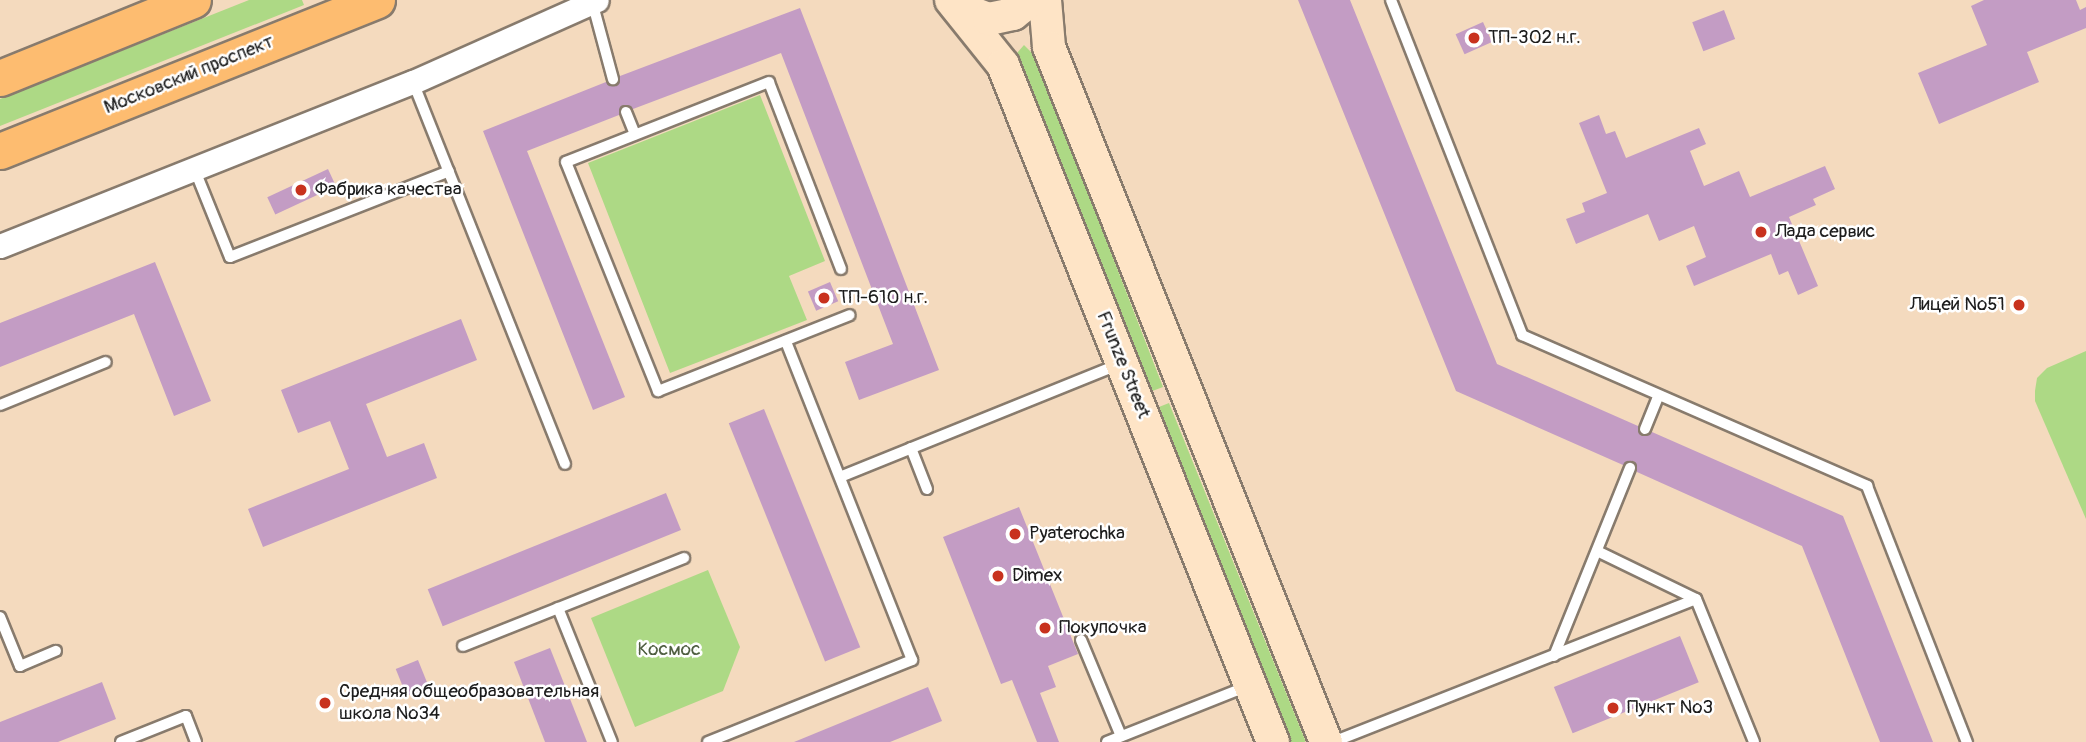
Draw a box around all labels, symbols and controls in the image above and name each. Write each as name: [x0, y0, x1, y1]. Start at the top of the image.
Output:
place label: ТП-302 н.г.: [1488, 27, 1581, 49]
marker: ТП-302 н.г.: [1466, 30, 1482, 46]
street label: Московский проспект: [101, 31, 277, 119]
place label: Фабрика качества: [315, 179, 462, 201]
marker: Фабрика качества: [293, 182, 309, 198]
place label: Лада сервис: [1775, 221, 1875, 243]
marker: Лада сервис: [1753, 224, 1769, 240]
place label: ТП-610 н.г.: [838, 287, 928, 309]
marker: ТП-610 н.г.: [816, 290, 832, 306]
place label: Лицей №51: [1910, 294, 2005, 316]
marker: Лицей №51: [2011, 297, 2027, 313]
street label: Frunze Street: [1091, 308, 1155, 422]
place label: Pyaterochka: [1029, 523, 1125, 545]
marker: Pyaterochka: [1007, 526, 1023, 542]
place label: Dimex: [1012, 565, 1063, 587]
marker: Dimex: [990, 568, 1006, 584]
place label: Покупочка: [1059, 617, 1147, 639]
marker: Покупочка: [1037, 620, 1053, 636]
park label: Космос: [637, 639, 701, 661]
place label: Средняя общеобразовательная школа №34: [339, 681, 599, 725]
marker: Средняя общеобразовательная школа №34: [317, 695, 333, 711]
place label: Пункт №3: [1627, 697, 1713, 719]
marker: Пункт №3: [1605, 700, 1621, 716]

